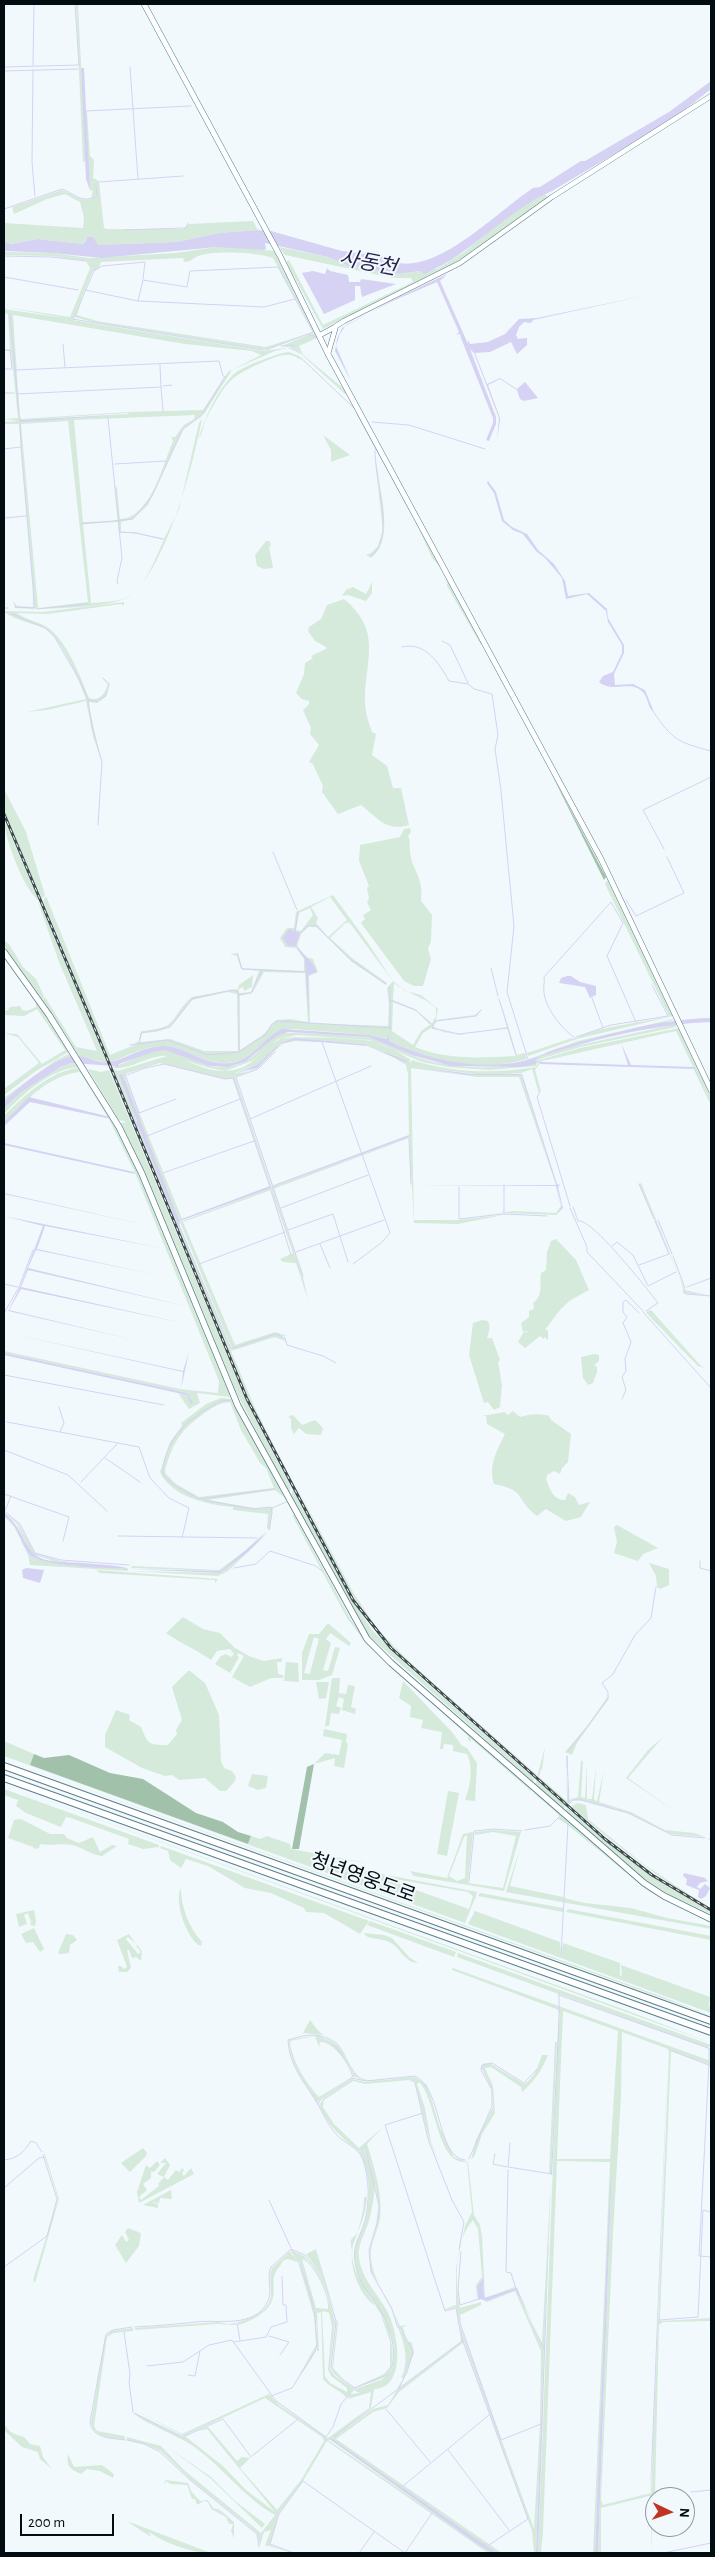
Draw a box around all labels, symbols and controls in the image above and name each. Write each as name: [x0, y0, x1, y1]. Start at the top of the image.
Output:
water label: 사동천: [337, 245, 399, 281]
street label: 청년영웅도로: [307, 1848, 419, 1908]
north arrow: [645, 2487, 695, 2537]
scale bar: [22, 2504, 116, 2536]
text: N: [677, 2507, 691, 2518]
text: 200 m: [28, 2515, 65, 2530]

